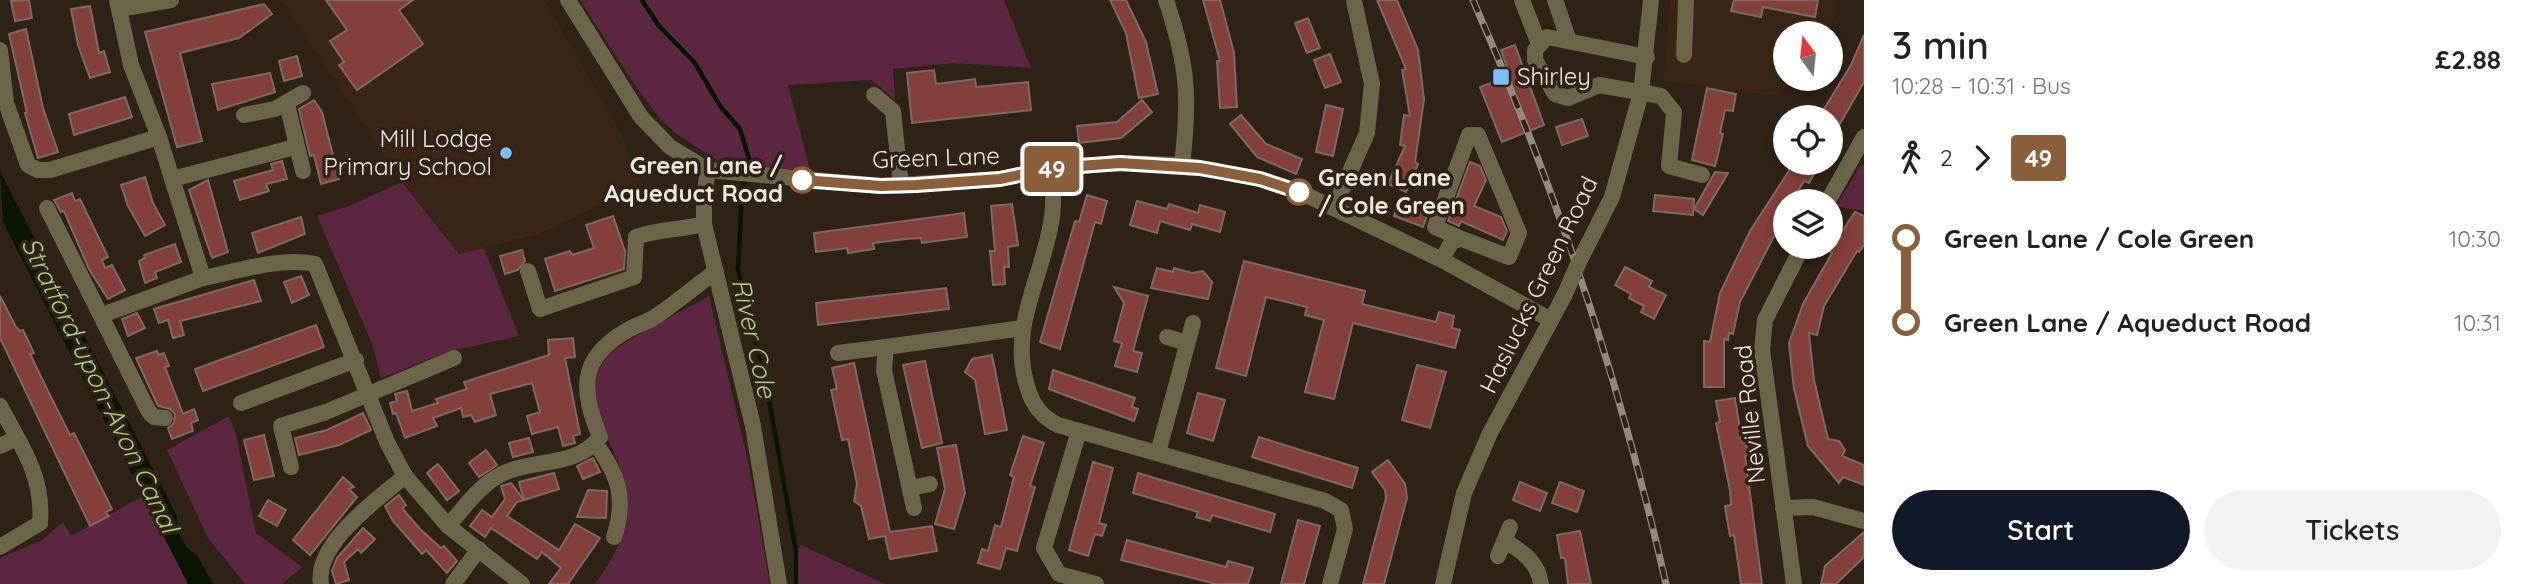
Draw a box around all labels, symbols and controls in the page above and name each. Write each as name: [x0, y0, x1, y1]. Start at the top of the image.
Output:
north arrow: [1773, 21, 1843, 91]
map controls: [1773, 21, 1843, 259]
text: 3 min: [1892, 21, 1989, 69]
text: £2.88: [2435, 43, 2501, 76]
place label: Shirley: [1517, 61, 1591, 91]
marker: Shirley: [1491, 67, 1511, 87]
text: 10:28 – 10:31 · Bus: [1892, 71, 2071, 100]
button: locate: [1773, 105, 1843, 175]
place label: Mill Lodge Primary School: [323, 123, 492, 181]
icon: walk: [1892, 139, 1930, 177]
icon: forward: [1963, 139, 2001, 177]
street label: Green Lane: [872, 140, 1000, 174]
text: 2: [1940, 143, 1953, 172]
text: 49: [2025, 143, 2052, 173]
marker: Mill Lodge Primary School: [498, 145, 514, 161]
line badge: 49: [1020, 146, 1084, 192]
place label: Green Lane / Aqueduct Road: [604, 150, 783, 208]
text: 49: [1038, 154, 1066, 184]
place label: Green Lane / Cole Green: [1318, 162, 1465, 220]
marker: Green Lane / Aqueduct Road: [789, 167, 815, 193]
street label: Haslucks Green Road: [1473, 171, 1604, 398]
marker: Green Lane / Cole Green: [1286, 179, 1312, 205]
button: layers: [1773, 189, 1843, 259]
text: Green Lane / Cole Green: [1944, 222, 2254, 255]
text: 10:30: [2449, 224, 2501, 253]
water label: Stratford-upon-Avon Canal: [14, 232, 188, 541]
water label: River Cole: [725, 275, 785, 402]
text: Green Lane / Aqueduct Road: [1944, 306, 2311, 339]
text: 10:31: [2454, 308, 2501, 337]
street label: Neville Road: [1727, 343, 1771, 485]
button: Start: [1892, 490, 2190, 570]
button: Tickets: [2204, 490, 2501, 570]

